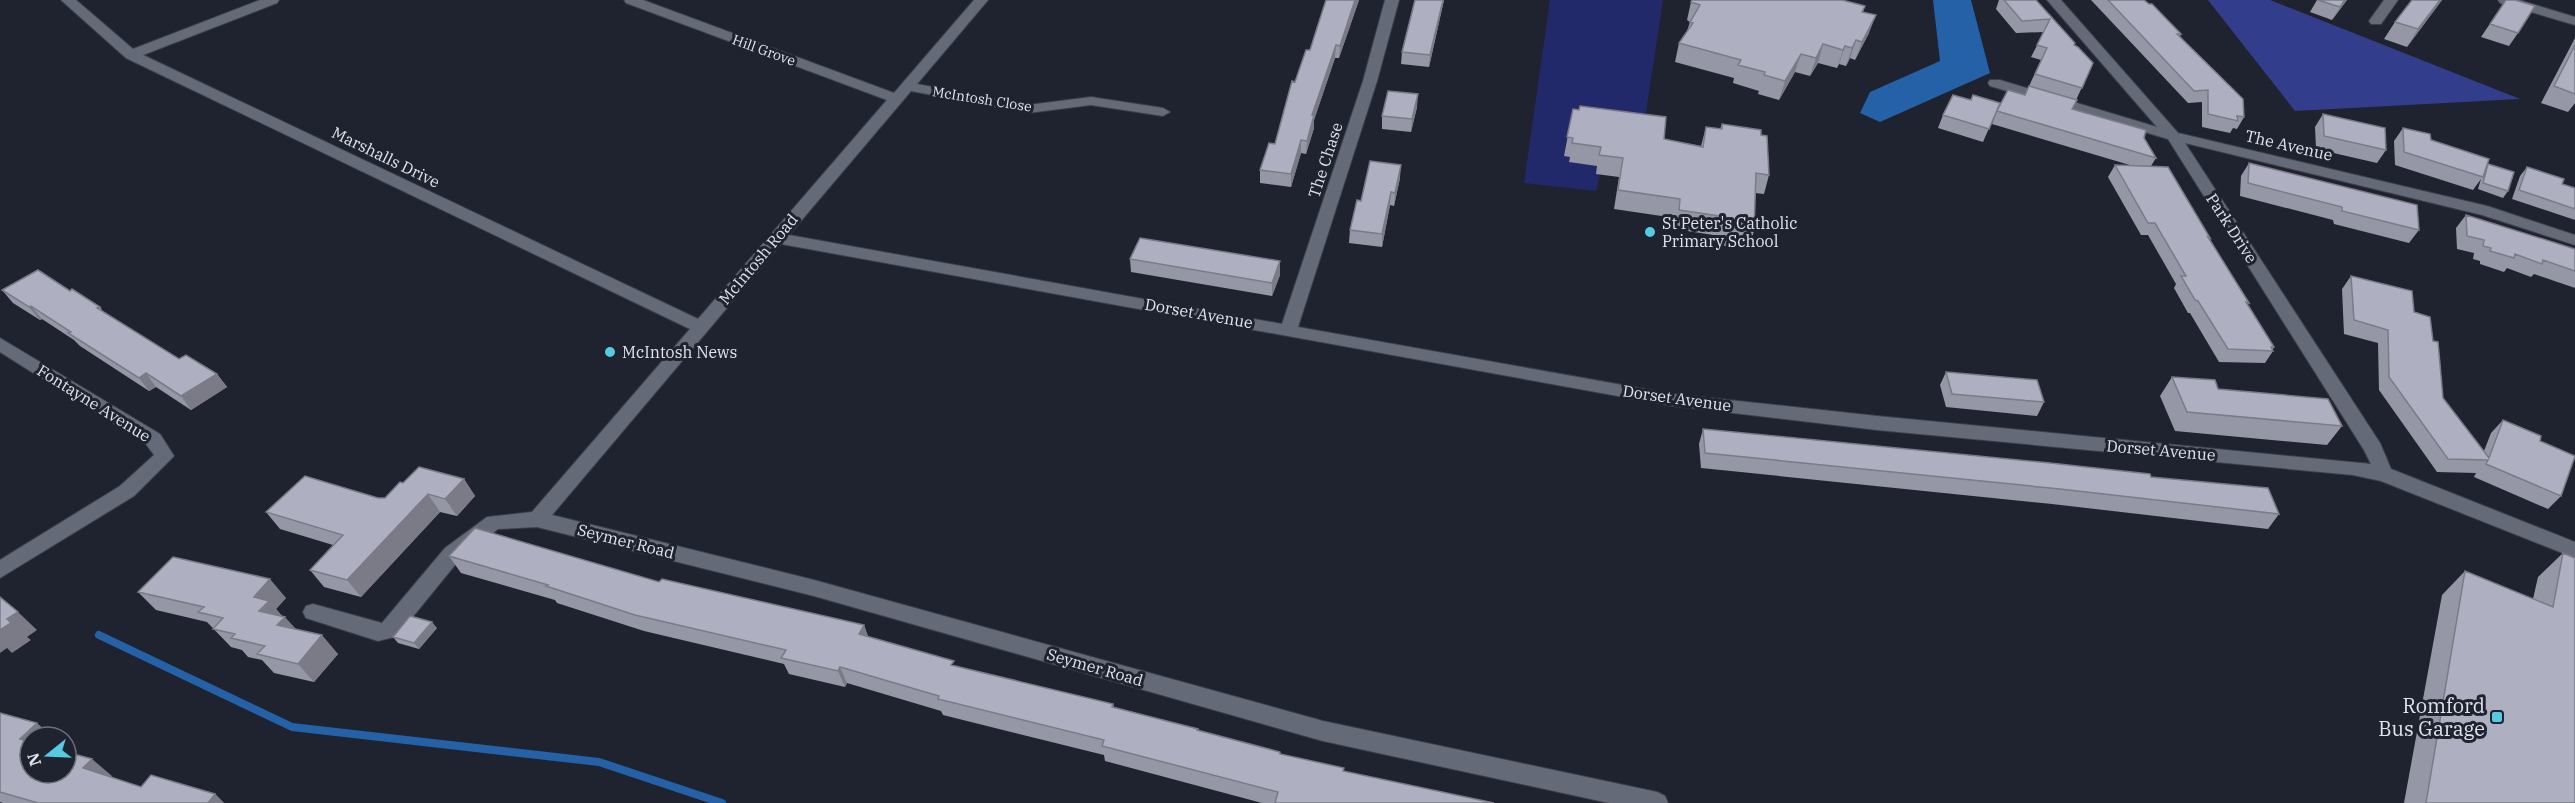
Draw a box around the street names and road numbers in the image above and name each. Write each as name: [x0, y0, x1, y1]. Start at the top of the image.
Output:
street label: Hill Grove: [730, 30, 798, 70]
street label: McIntosh Close: [931, 82, 1033, 116]
street label: The Chase: [1303, 120, 1347, 200]
street label: Marshalls Drive: [329, 122, 443, 192]
street label: The Avenue: [2243, 125, 2335, 165]
street label: Park Drive: [2202, 189, 2262, 267]
street label: McIntosh Road: [714, 209, 802, 308]
street label: Dorset Avenue: [1143, 294, 1255, 332]
street label: Fontayne Avenue: [34, 360, 154, 446]
street label: Dorset Avenue: [1621, 380, 1733, 416]
street label: Dorset Avenue: [2106, 435, 2216, 465]
street label: Seymer Road: [575, 519, 677, 563]
street label: Seymer Road: [1045, 644, 1146, 690]

